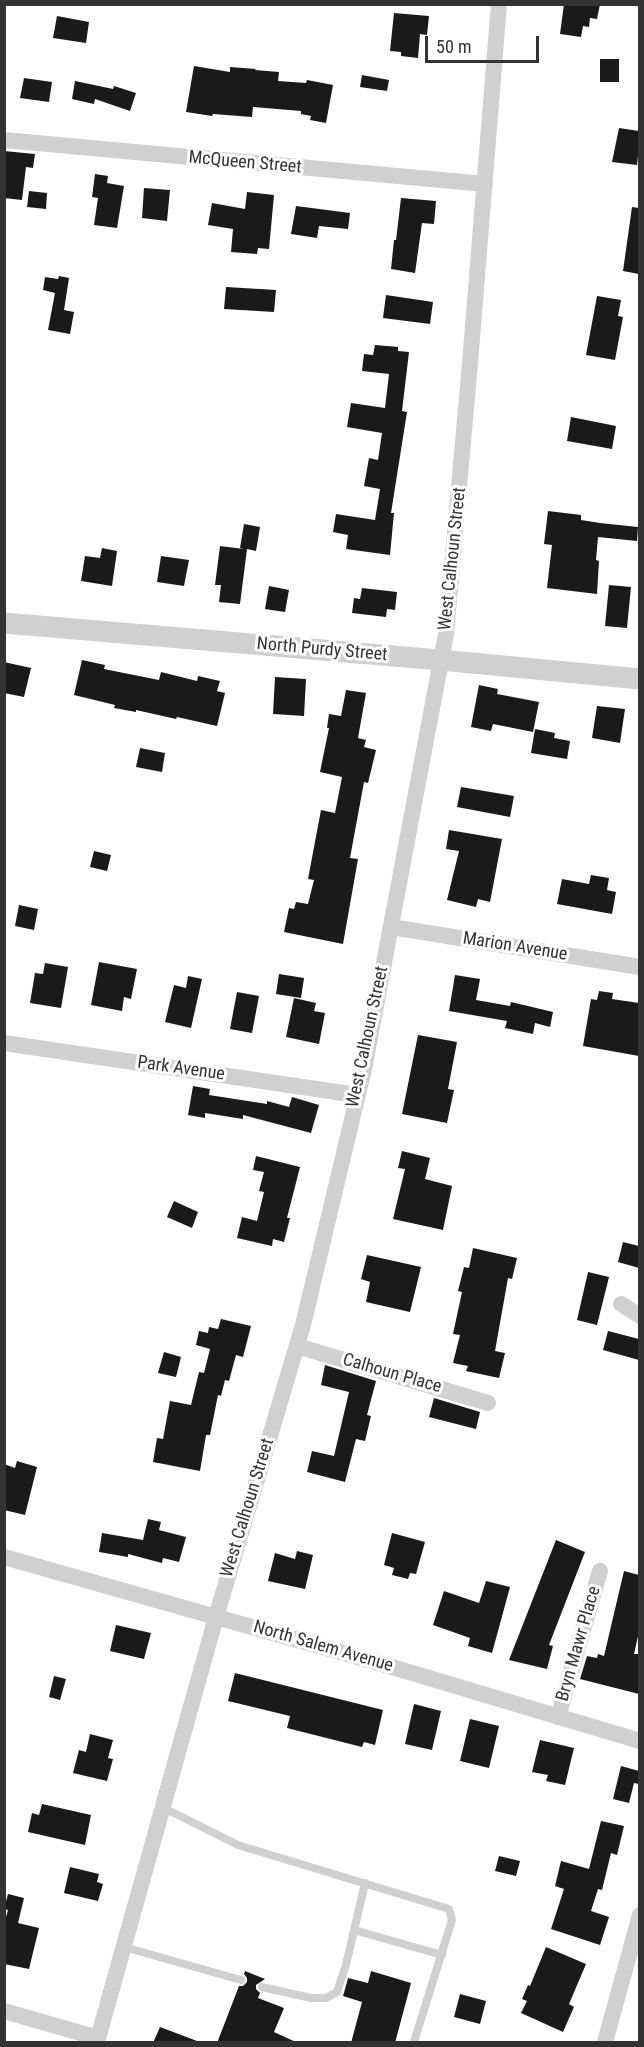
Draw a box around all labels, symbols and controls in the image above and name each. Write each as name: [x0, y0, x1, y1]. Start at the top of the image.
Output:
scale bar: [428, 24, 542, 62]
text: 50 m: [436, 36, 471, 57]
street label: McQueen Street: [188, 147, 302, 179]
street label: West Calhoun Street: [435, 486, 471, 632]
street label: North Purdy Street: [256, 634, 388, 666]
street label: Marion Avenue: [461, 928, 569, 966]
street label: West Calhoun Street: [342, 964, 394, 1110]
street label: Park Avenue: [136, 1052, 226, 1086]
street label: Calhoun Place: [340, 1350, 444, 1398]
street label: West Calhoun Street: [217, 1436, 279, 1580]
street label: Bryn Mawr Place: [552, 1584, 606, 1704]
street label: North Salem Avenue: [251, 1617, 395, 1677]

